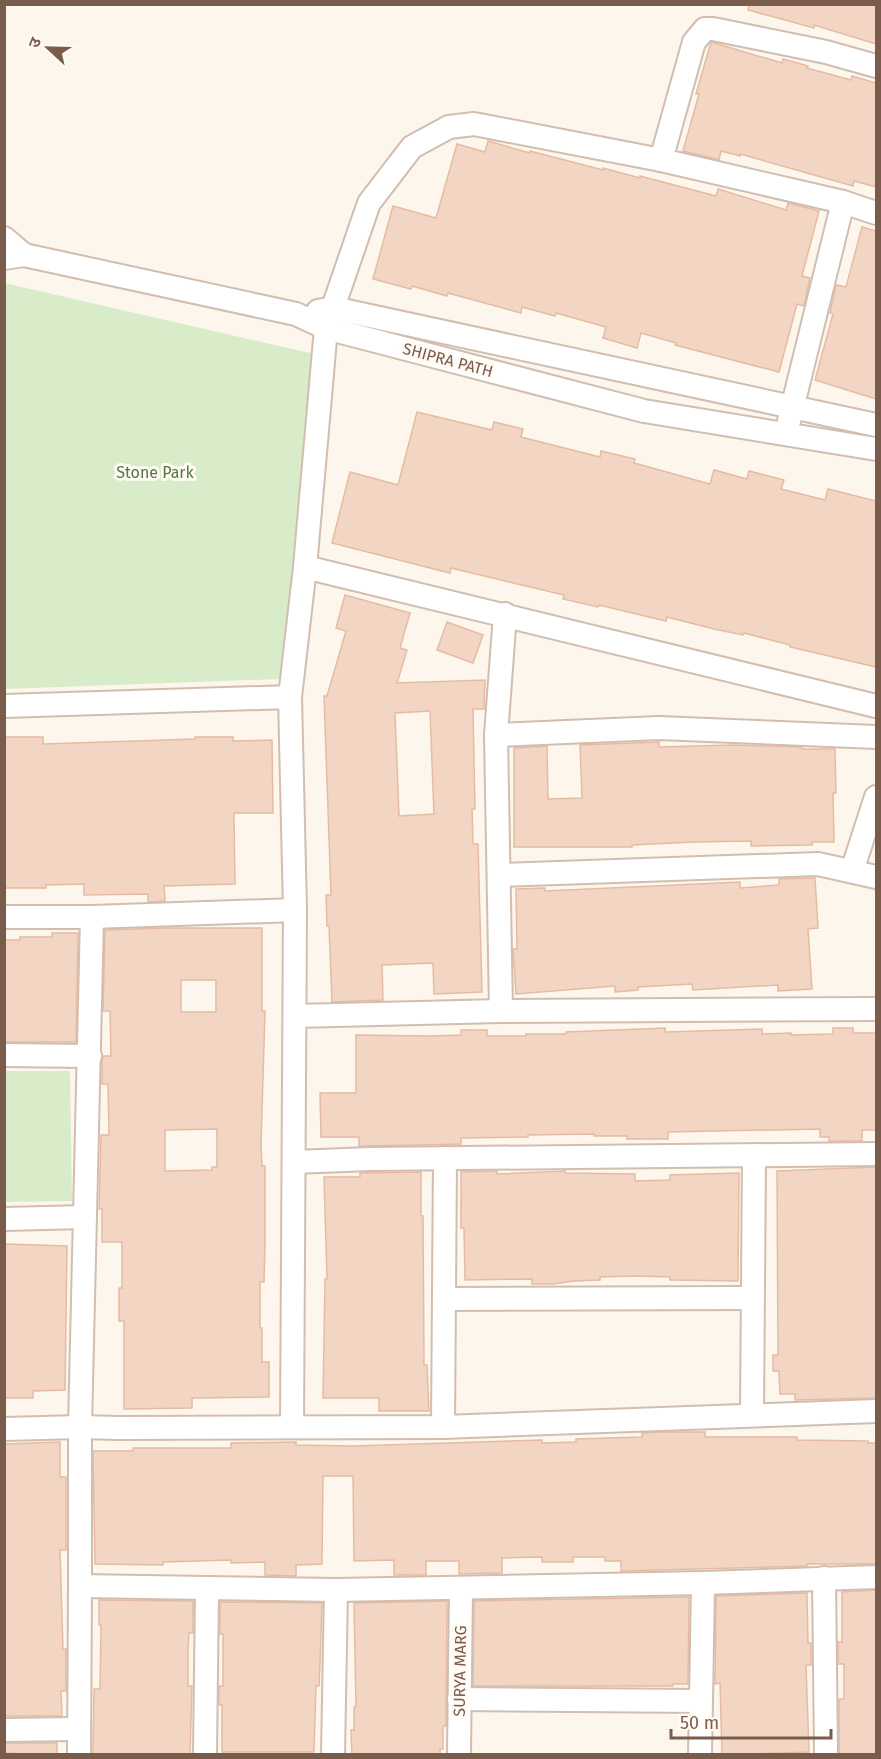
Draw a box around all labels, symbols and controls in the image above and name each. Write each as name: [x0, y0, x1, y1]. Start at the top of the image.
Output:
north arrow: [18, 18, 78, 78]
text: उ: [24, 34, 45, 50]
street label: SHIPRA PATH: [401, 339, 495, 381]
park label: Stone Park: [116, 463, 195, 482]
street label: SURYA MARG: [450, 1625, 470, 1717]
scale bar: [671, 1702, 832, 1740]
text: 50 m: [680, 1712, 719, 1734]

